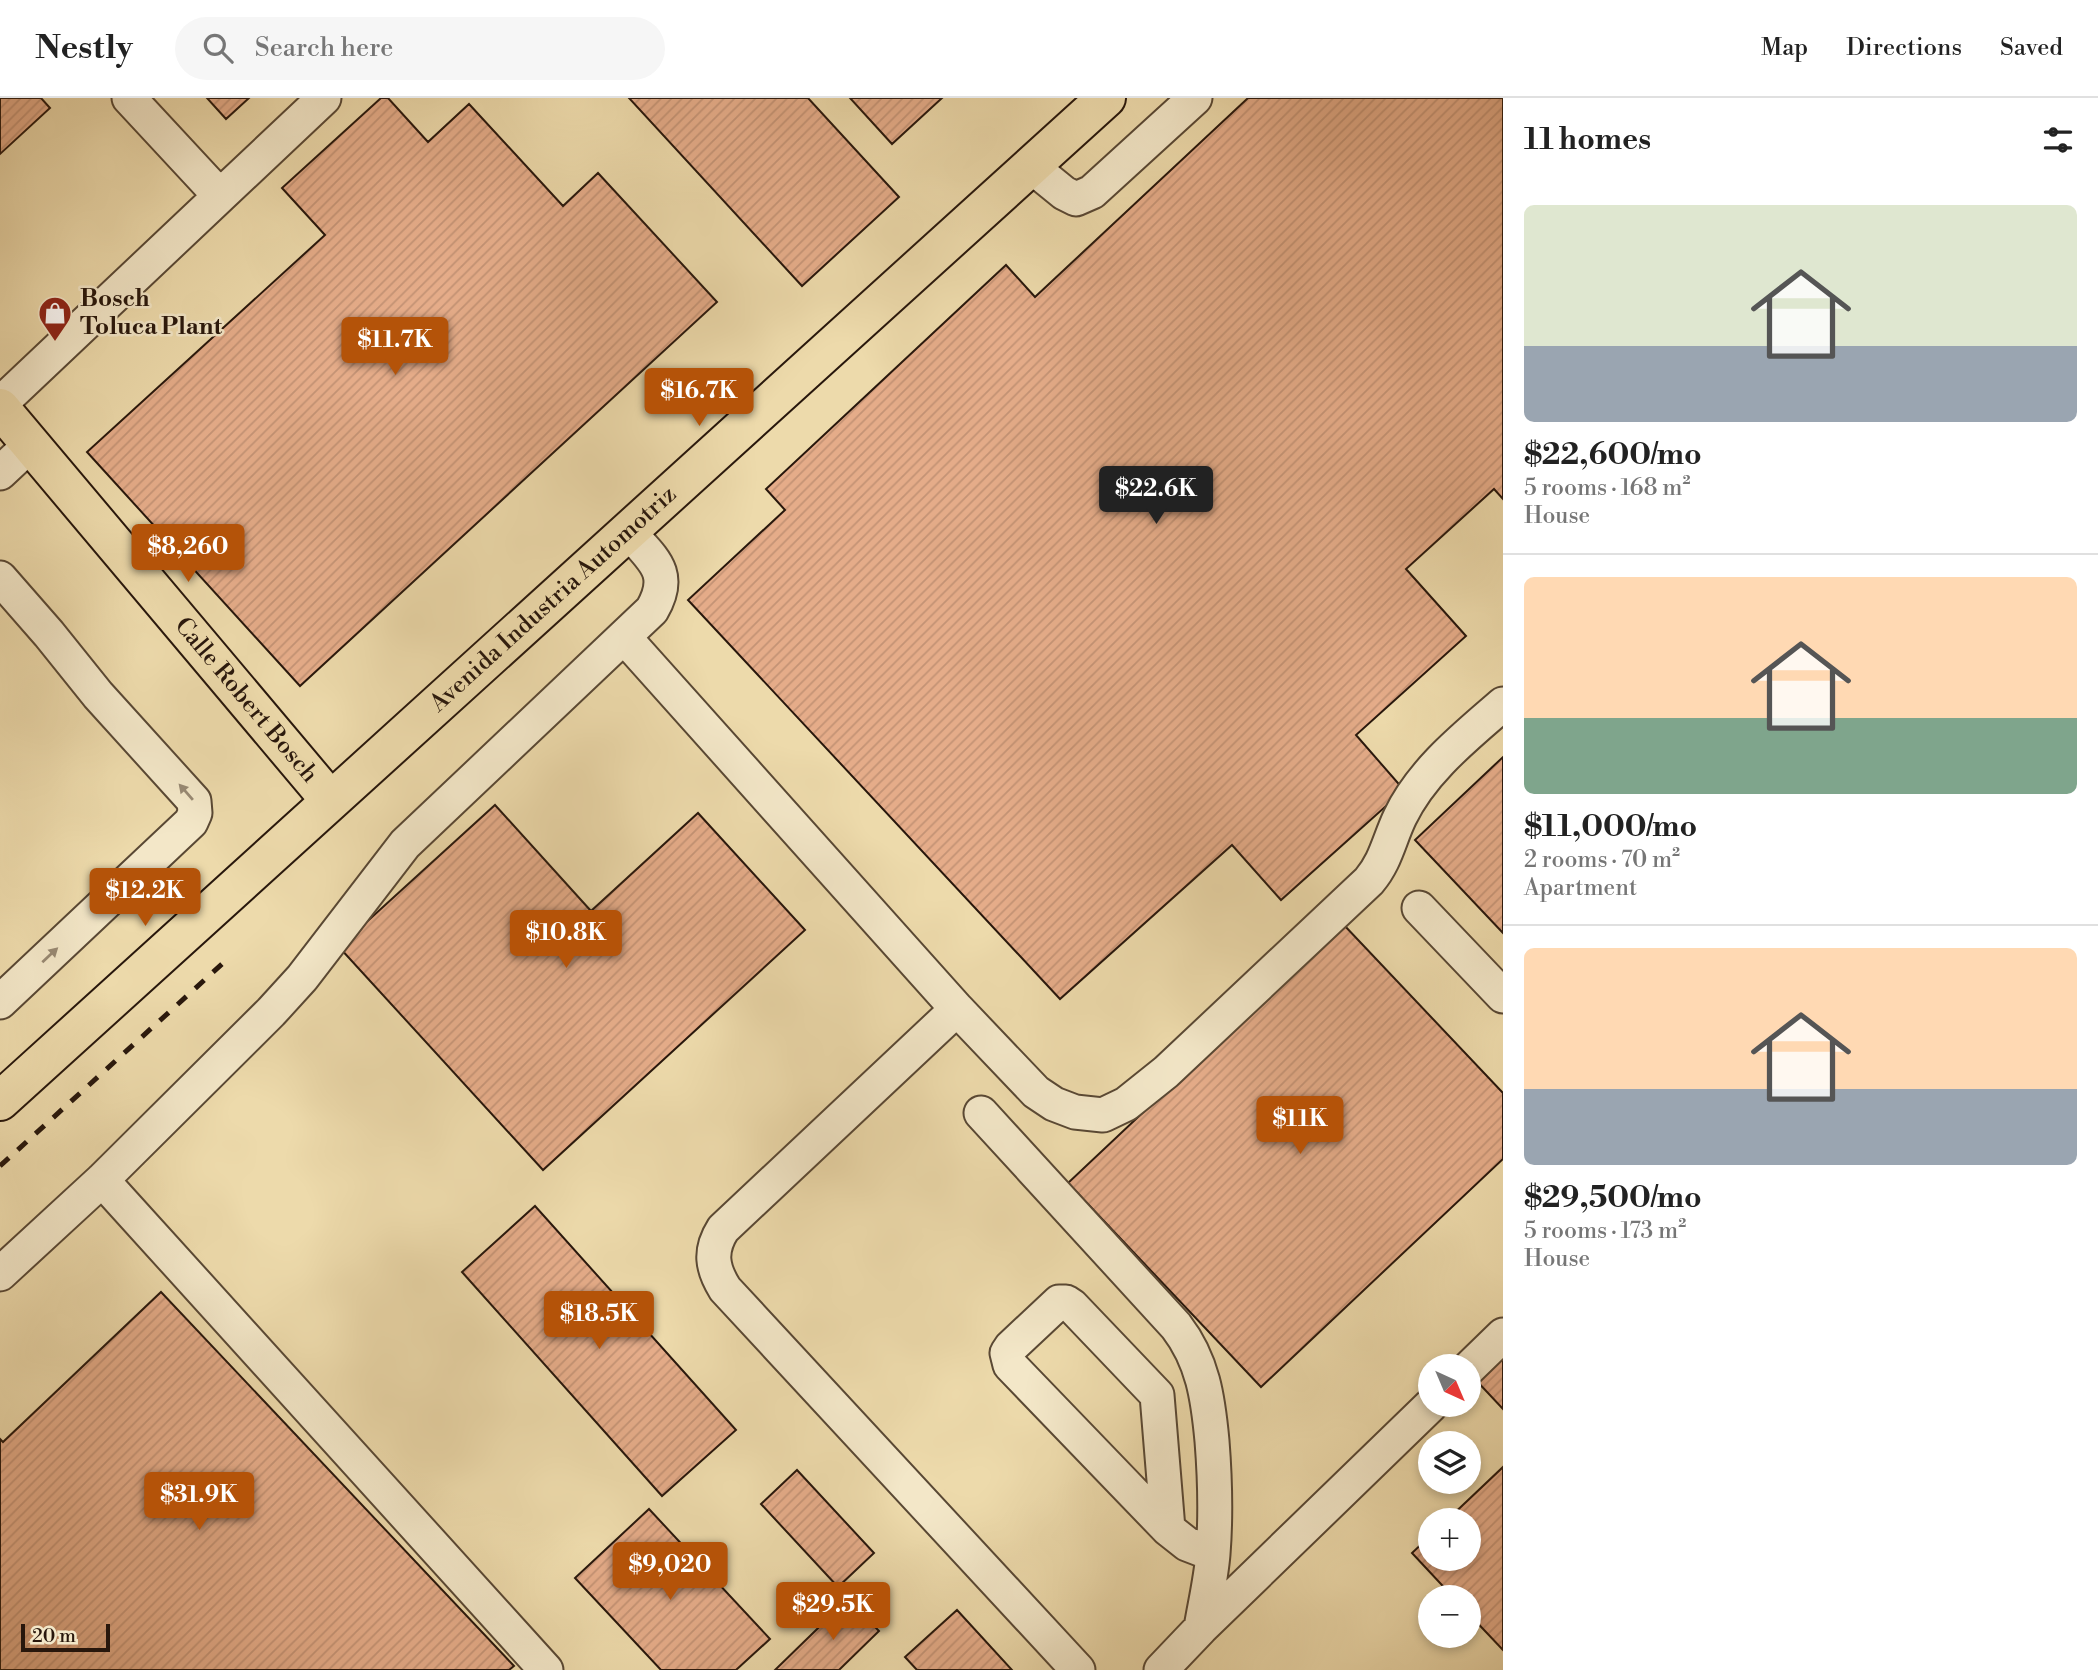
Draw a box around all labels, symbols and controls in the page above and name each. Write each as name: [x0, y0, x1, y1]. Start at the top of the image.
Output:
search box: [175, 17, 665, 80]
text: Nestly: [35, 28, 133, 69]
icon: search: [199, 29, 237, 67]
text: Search here: [255, 32, 393, 64]
text: Map: [1761, 33, 1808, 63]
text: Directions: [1846, 33, 1962, 63]
text: Saved: [2000, 33, 2063, 63]
text: 11 homes: [1524, 121, 1651, 159]
icon: filters: [2039, 121, 2077, 159]
icon: home: [1738, 251, 1864, 377]
place label: Bosch Toluca Plant: [80, 284, 223, 342]
shop icon: Bosch Toluca Plant: [36, 294, 74, 343]
pin: $11.7K: [338, 317, 452, 377]
text: $11.7K: [357, 326, 433, 354]
pin: $16.7K: [642, 368, 756, 428]
text: $16.7K: [661, 377, 737, 405]
text: $22,600/mo: [1524, 436, 1702, 474]
pin: $22.6K: [1099, 466, 1213, 526]
text: 5 rooms · 168 m²: [1524, 474, 1691, 502]
text: $22.6K: [1115, 475, 1197, 503]
street label: Avenida Industria Automotriz: [423, 480, 683, 719]
text: House: [1524, 502, 1590, 530]
pin: $8,260: [131, 524, 245, 584]
text: $8,260: [148, 533, 228, 561]
street label: Calle Robert Bosch: [168, 611, 324, 789]
icon: home: [1738, 623, 1864, 749]
one-way arrow: [179, 784, 194, 801]
text: $11,000/mo: [1524, 808, 1697, 846]
text: 2 rooms · 70 m²: [1524, 846, 1680, 874]
pin: $12.2K: [88, 868, 202, 928]
text: Apartment: [1524, 874, 1637, 902]
text: $12.2K: [106, 877, 184, 905]
pin: $10.8K: [509, 910, 623, 970]
text: $10.8K: [526, 919, 606, 947]
one-way arrow: [41, 947, 59, 963]
icon: home: [1738, 994, 1864, 1120]
pin: $11K: [1259, 1096, 1341, 1156]
text: $11K: [1272, 1105, 1328, 1133]
text: $29,500/mo: [1524, 1179, 1702, 1217]
text: 5 rooms · 173 m²: [1524, 1217, 1686, 1245]
text: House: [1524, 1245, 1590, 1273]
pin: $18.5K: [542, 1292, 656, 1351]
text: $18.5K: [560, 1300, 638, 1328]
north arrow: [1418, 1354, 1480, 1418]
map controls: [1418, 1354, 1481, 1648]
button: layers: [1418, 1431, 1481, 1494]
pin: $31.9K: [142, 1472, 256, 1532]
text: $31.9K: [160, 1481, 238, 1509]
button: +: [1418, 1508, 1481, 1571]
pin: $9,020: [613, 1542, 727, 1602]
text: $9,020: [629, 1551, 711, 1579]
pin: $29.5K: [776, 1582, 890, 1642]
button: −: [1418, 1585, 1481, 1648]
text: $29.5K: [792, 1591, 874, 1619]
scale bar: [21, 1621, 110, 1653]
text: 20 m: [32, 1624, 76, 1648]

